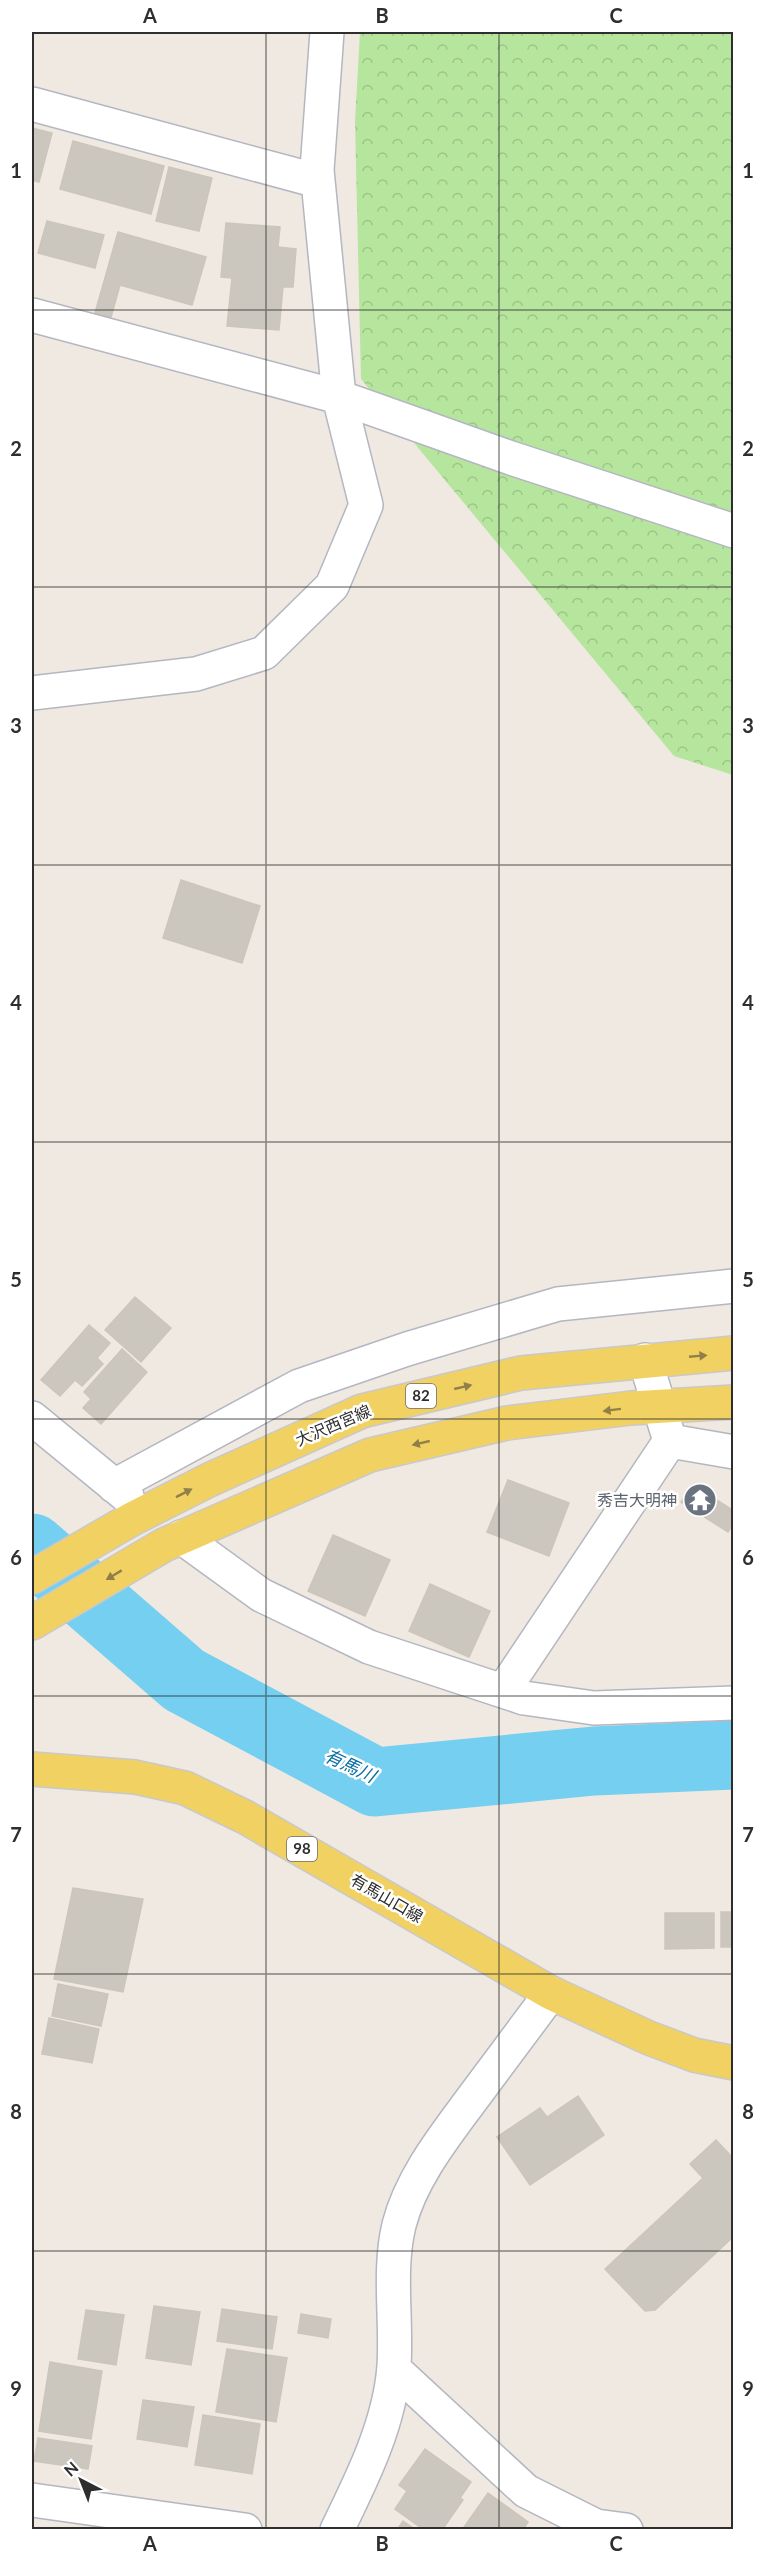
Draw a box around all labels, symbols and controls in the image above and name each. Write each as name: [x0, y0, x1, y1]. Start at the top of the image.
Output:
text: A: [142, 3, 157, 27]
text: B: [375, 3, 389, 27]
text: C: [609, 3, 623, 27]
text: 1: [10, 158, 22, 182]
text: 1: [742, 158, 754, 182]
text: 2: [10, 436, 22, 460]
text: 2: [742, 436, 754, 460]
text: 3: [10, 713, 22, 737]
text: 3: [742, 713, 754, 737]
text: 4: [10, 990, 22, 1014]
text: 4: [742, 990, 754, 1014]
text: 5: [10, 1267, 22, 1291]
text: 5: [742, 1267, 754, 1291]
one-way arrow: [688, 1351, 707, 1361]
one-way arrow: [454, 1381, 472, 1391]
road number: 82: [406, 1384, 436, 1408]
street label: 大沢西宮線: [292, 1400, 373, 1449]
one-way arrow: [603, 1405, 622, 1415]
one-way arrow: [411, 1439, 430, 1449]
temple icon: 秀吉大明神: [682, 1482, 718, 1518]
one-way arrow: [175, 1488, 193, 1498]
place label: 秀吉大明神: [597, 1490, 677, 1509]
text: 6: [10, 1545, 22, 1569]
text: 6: [742, 1545, 754, 1569]
one-way arrow: [106, 1569, 122, 1580]
water label: 有馬川: [321, 1744, 381, 1787]
text: 7: [10, 1822, 22, 1846]
text: 7: [742, 1822, 754, 1846]
road number: 98: [287, 1837, 317, 1861]
street label: 有馬山口線: [348, 1869, 427, 1926]
text: 8: [10, 2099, 22, 2123]
text: 8: [742, 2099, 754, 2123]
text: 9: [10, 2376, 22, 2400]
text: 9: [742, 2376, 754, 2400]
north arrow: [51, 2450, 111, 2510]
text: N: [60, 2457, 82, 2480]
text: A: [142, 2531, 157, 2555]
text: B: [375, 2531, 389, 2555]
text: C: [609, 2531, 623, 2555]

